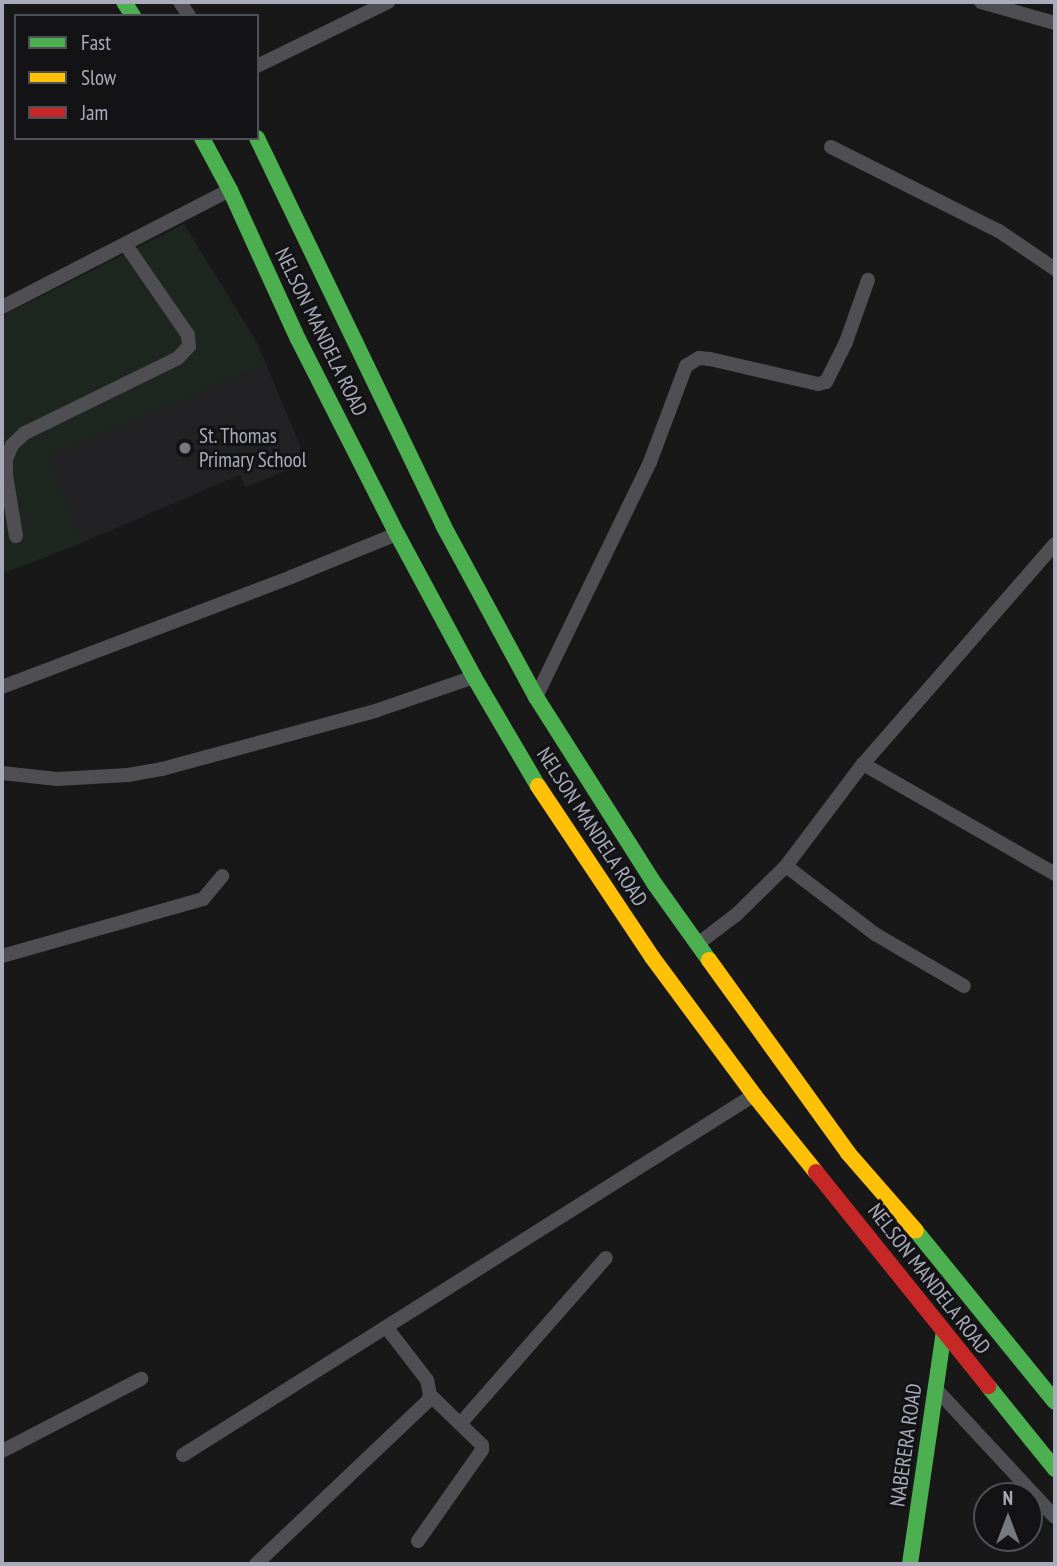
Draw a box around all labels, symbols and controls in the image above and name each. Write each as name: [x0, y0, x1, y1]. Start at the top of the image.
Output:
legend: [14, 14, 259, 140]
text: Fast: [81, 29, 111, 56]
text: Slow: [81, 64, 116, 91]
text: Jam: [81, 99, 108, 126]
street label: NELSON MANDELA ROAD: [269, 243, 373, 421]
place label: St. Thomas Primary School: [199, 423, 307, 473]
marker: St. Thomas Primary School: [177, 440, 193, 456]
street label: NELSON MANDELA ROAD: [531, 743, 653, 911]
street label: NELSON MANDELA ROAD: [862, 1198, 996, 1360]
street label: NABERERA ROAD: [885, 1381, 927, 1509]
north arrow: [973, 1482, 1043, 1552]
text: N: [1003, 1486, 1013, 1510]

